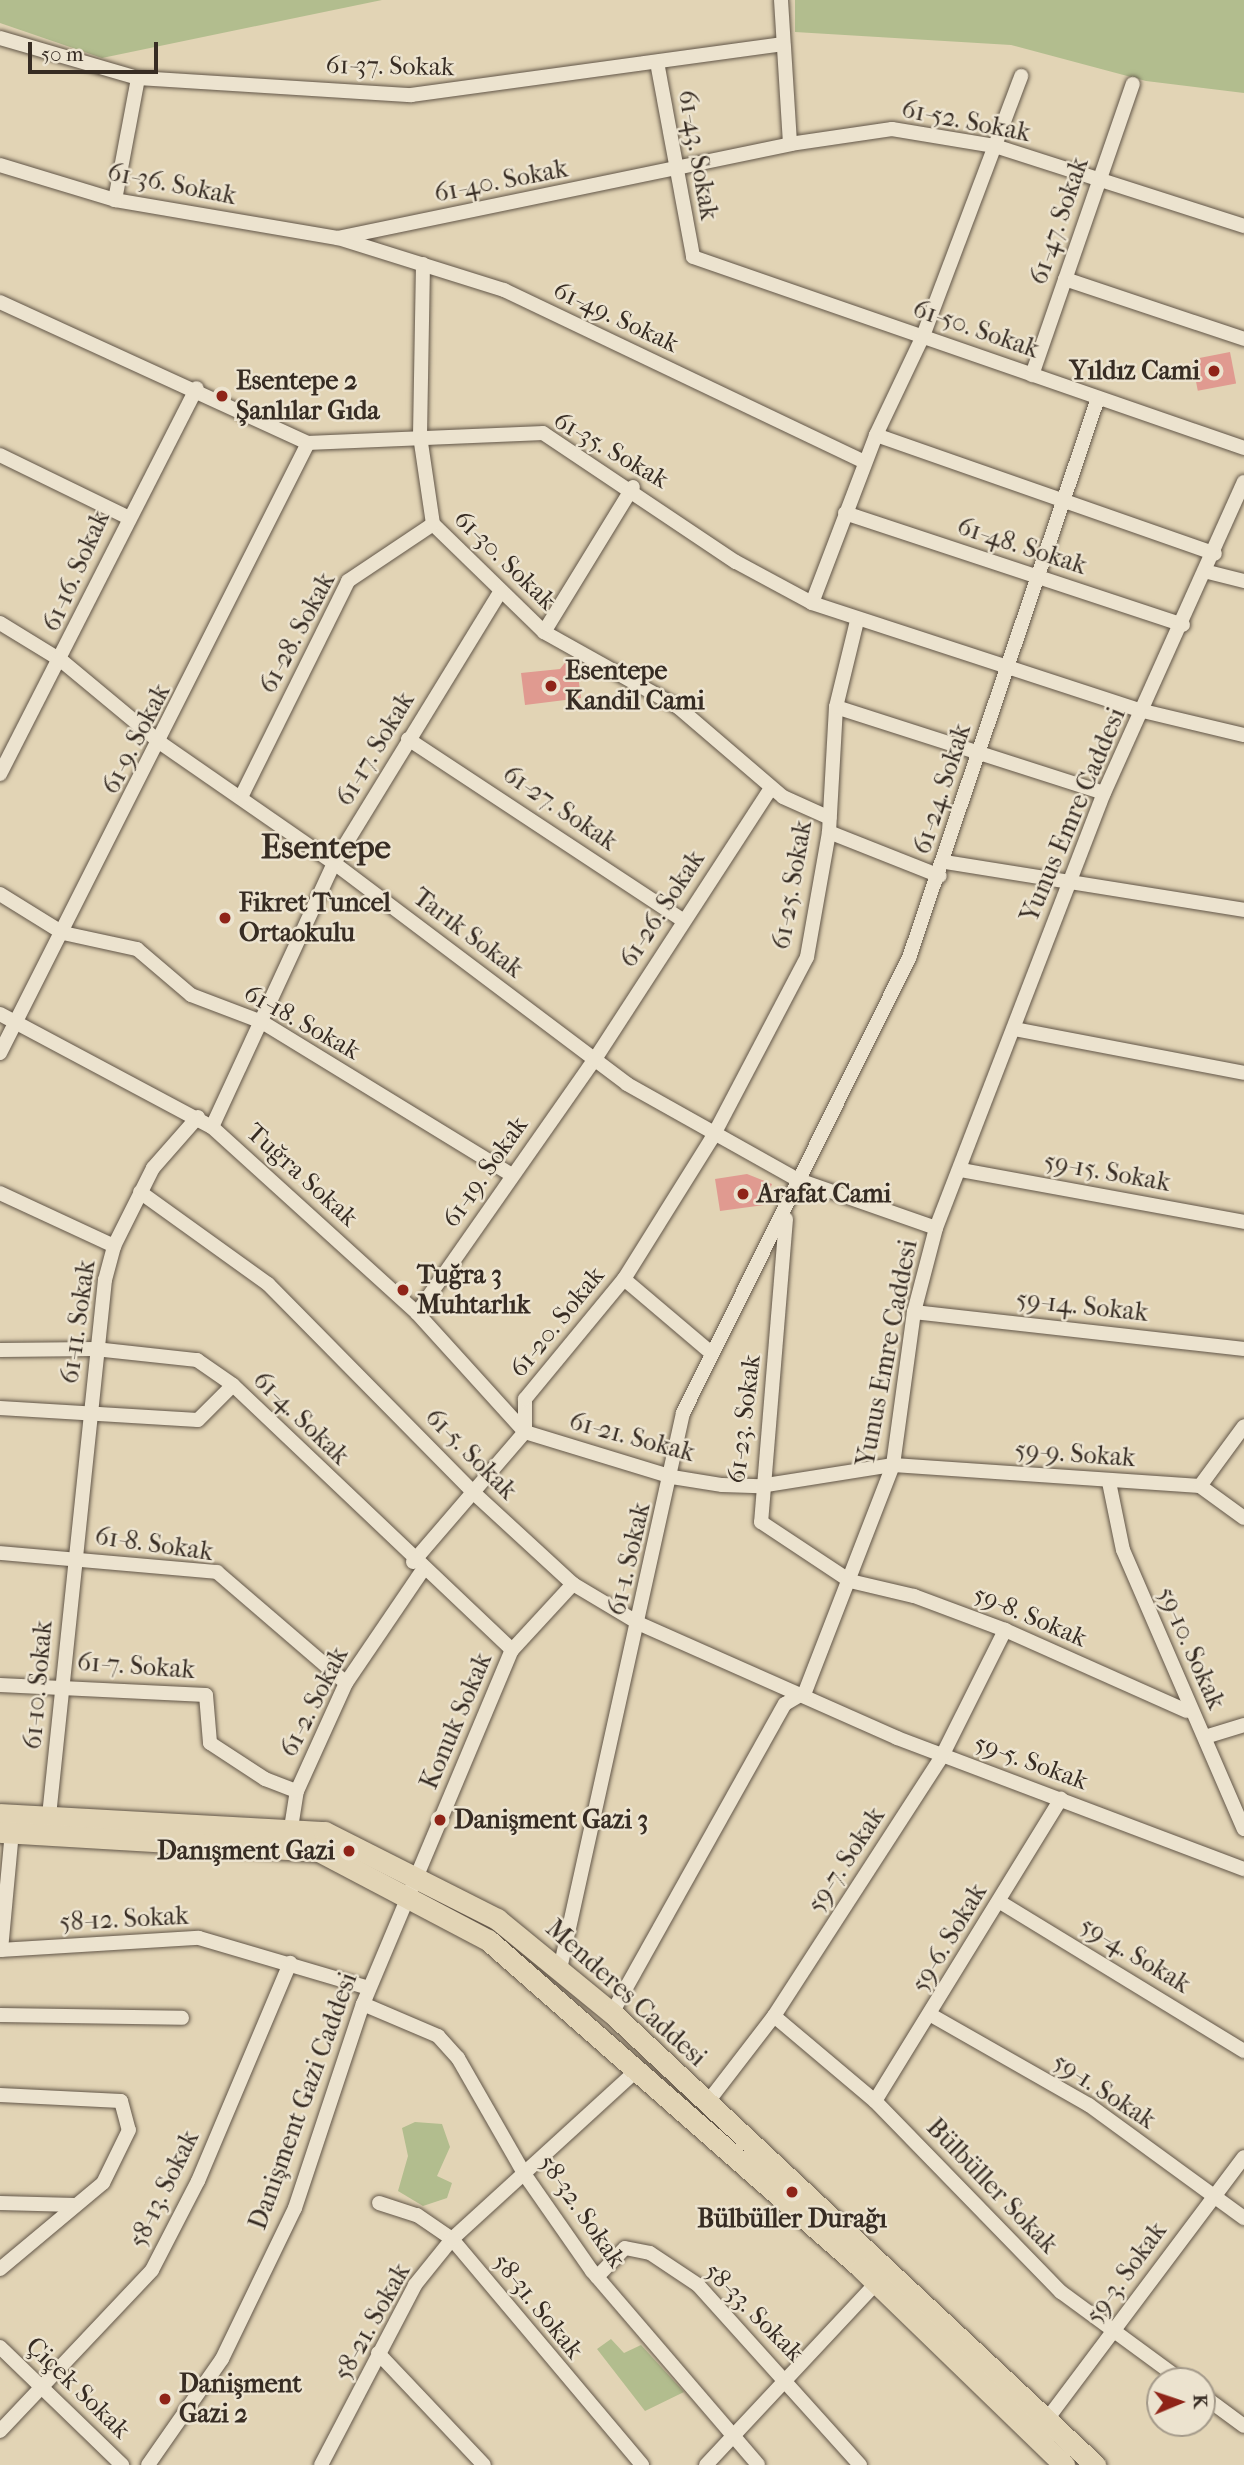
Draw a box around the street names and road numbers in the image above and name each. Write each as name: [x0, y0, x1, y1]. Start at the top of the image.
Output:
street label: 61-37. Sokak: [325, 49, 455, 83]
street label: 61-43. Sokak: [671, 87, 725, 223]
street label: 61-52. Sokak: [899, 93, 1033, 149]
street label: 61-40. Sokak: [432, 153, 570, 209]
street label: 61-47. Sokak: [1023, 153, 1095, 289]
street label: 61-36. Sokak: [105, 156, 239, 212]
street label: 61-49. Sokak: [548, 274, 684, 360]
street label: 61-50. Sokak: [909, 293, 1043, 365]
street label: 61-35. Sokak: [548, 405, 674, 495]
street label: 61-30. Sokak: [447, 503, 563, 617]
street label: 61-16. Sokak: [36, 506, 116, 636]
street label: 61-48. Sokak: [953, 510, 1091, 582]
street label: 61-28. Sokak: [252, 567, 342, 699]
street label: 61-9. Sokak: [95, 679, 177, 799]
street label: 61-17. Sokak: [329, 686, 421, 812]
street label: Yunus Emre Caddesi: [1014, 703, 1132, 927]
street label: 61-24. Sokak: [906, 720, 978, 858]
street label: 61-27. Sokak: [497, 758, 623, 858]
street label: 61-25. Sokak: [765, 818, 819, 952]
street label: 61-26. Sokak: [613, 845, 711, 973]
street label: Tarık Sokak: [407, 881, 529, 985]
street label: 61-18. Sokak: [238, 977, 366, 1067]
street label: 61-19. Sokak: [435, 1110, 535, 1234]
street label: Tuğra Sokak: [240, 1117, 364, 1233]
street label: 59-15. Sokak: [1041, 1146, 1173, 1198]
street label: Yunus Emre Caddesi: [850, 1237, 924, 1469]
street label: 61-11. Sokak: [54, 1258, 102, 1386]
street label: 61-20. Sokak: [503, 1260, 611, 1384]
street label: 59-14. Sokak: [1014, 1284, 1150, 1328]
street label: 61-23. Sokak: [721, 1353, 767, 1485]
street label: 61-4. Sokak: [246, 1364, 356, 1472]
street label: 61-5. Sokak: [419, 1402, 523, 1506]
street label: 61-21. Sokak: [566, 1405, 698, 1469]
street label: 59-9. Sokak: [1014, 1434, 1136, 1474]
street label: 61-1. Sokak: [601, 1499, 657, 1619]
street label: 61-8. Sokak: [93, 1520, 215, 1568]
street label: 59-8. Sokak: [968, 1578, 1092, 1654]
street label: 59-10. Sokak: [1150, 1582, 1232, 1714]
street label: 61-10. Sokak: [17, 1619, 59, 1751]
street label: 61-2. Sokak: [273, 1642, 355, 1762]
street label: 61-7. Sokak: [76, 1646, 196, 1686]
street label: Konuk Sokak: [413, 1648, 499, 1794]
street label: 59-5. Sokak: [970, 1727, 1092, 1797]
street label: 59-7. Sokak: [800, 1801, 892, 1919]
street label: 59-6. Sokak: [904, 1878, 994, 1998]
street label: 58-12. Sokak: [59, 1900, 189, 1938]
street label: 59-4. Sokak: [1074, 1910, 1196, 2000]
street label: Menderes Caddesi: [539, 1913, 713, 2073]
street label: Danişment Gazi Caddesi: [242, 1968, 364, 2234]
street label: 59-1. Sokak: [1047, 2046, 1161, 2136]
street label: Bülbüller Sokak: [920, 2112, 1064, 2260]
street label: 58-13. Sokak: [122, 2125, 206, 2253]
street label: 58-32. Sokak: [532, 2148, 632, 2274]
street label: 59-3. Sokak: [1079, 2216, 1173, 2330]
street label: 58-31. Sokak: [486, 2247, 590, 2365]
street label: 58-33. Sokak: [698, 2256, 810, 2368]
street label: 58-21. Sokak: [327, 2258, 417, 2386]
street label: Çiçek Sokak: [19, 2331, 137, 2445]

